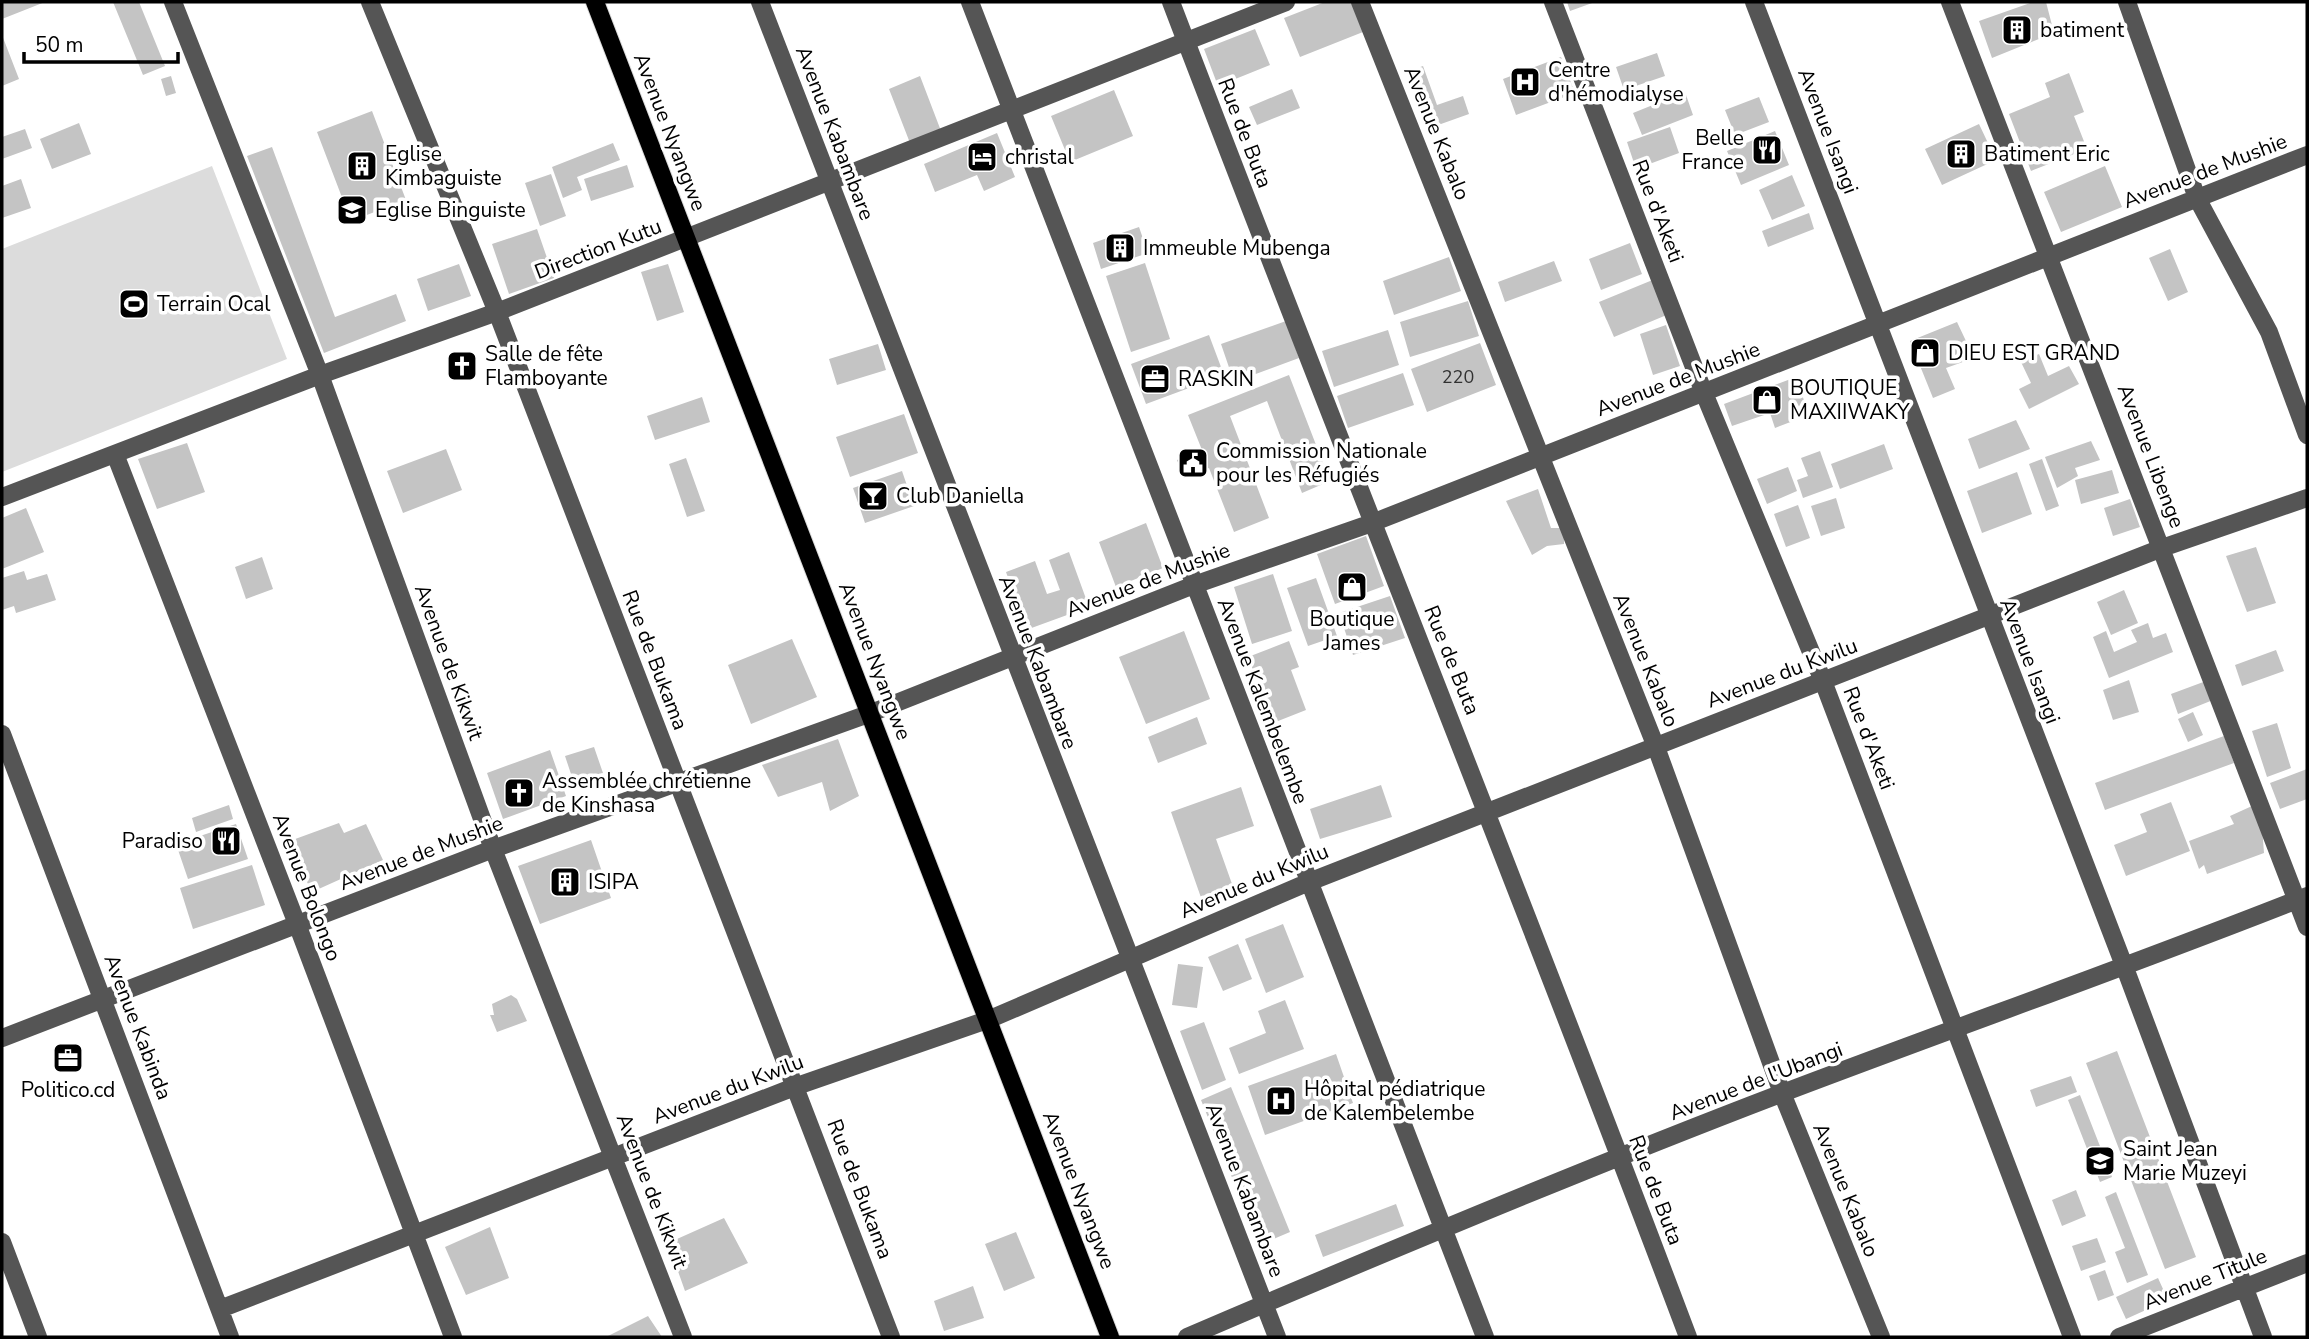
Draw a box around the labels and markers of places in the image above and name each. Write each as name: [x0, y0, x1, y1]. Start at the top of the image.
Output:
building icon: batiment: [2000, 13, 2034, 47]
place label: batiment: [2040, 16, 2125, 44]
place label: Centre d'hémodialyse: [1548, 56, 1684, 108]
hospital icon: Centre d'hémodialyse: [1508, 65, 1542, 99]
place label: Belle France: [1682, 124, 1744, 176]
restaurant icon: Belle France: [1750, 133, 1784, 167]
building icon: Batiment Eric: [1944, 137, 1978, 171]
place label: Eglise Kimbaguiste: [385, 140, 502, 192]
hotel icon: christal: [965, 140, 999, 174]
place label: Batiment Eric: [1984, 140, 2110, 168]
place label: christal: [1005, 143, 1075, 171]
building icon: Eglise Kimbaguiste: [345, 149, 379, 183]
school or university icon: Eglise Binguiste: [335, 193, 369, 227]
place label: Eglise Binguiste: [375, 196, 526, 224]
building icon: Immeuble Mubenga: [1103, 231, 1137, 265]
place label: Immeuble Mubenga: [1143, 234, 1331, 262]
sports icon: Terrain Ocal: [117, 287, 151, 321]
place label: Terrain Ocal: [157, 290, 271, 318]
shop icon: DIEU EST GRAND: [1908, 336, 1942, 370]
place label: DIEU EST GRAND: [1948, 339, 2120, 367]
place label: Salle de fête Flamboyante: [485, 340, 608, 392]
church icon: Salle de fête Flamboyante: [445, 349, 479, 383]
office icon: RASKIN: [1138, 362, 1172, 396]
place label: RASKIN: [1178, 365, 1254, 393]
place label: BOUTIQUE MAXIIWAKY: [1790, 374, 1910, 426]
shop icon: BOUTIQUE MAXIIWAKY: [1750, 383, 1784, 417]
place label: Commission Nationale pour les Réfugiés: [1216, 437, 1427, 489]
public building icon: Commission Nationale pour les Réfugiés: [1176, 446, 1210, 480]
bar icon: Club Daniella: [856, 479, 890, 513]
place label: Club Daniella: [896, 482, 1024, 510]
shop icon: Boutique James: [1335, 570, 1369, 604]
place label: Boutique James: [1309, 605, 1395, 657]
place label: Assemblée chrétienne de Kinshasa: [542, 767, 751, 819]
church icon: Assemblée chrétienne de Kinshasa: [502, 776, 536, 810]
restaurant icon: Paradiso: [209, 824, 243, 858]
place label: Paradiso: [122, 827, 203, 855]
building icon: ISIPA: [548, 865, 582, 899]
place label: ISIPA: [588, 868, 639, 896]
office icon: Politico.cd: [51, 1041, 85, 1075]
place label: Hôpital pédiatrique de Kalembelembe: [1304, 1075, 1485, 1127]
place label: Politico.cd: [21, 1076, 115, 1104]
hospital icon: Hôpital pédiatrique de Kalembelembe: [1264, 1084, 1298, 1118]
place label: Saint Jean Marie Muzeyi: [2123, 1135, 2247, 1187]
school or university icon: Saint Jean Marie Muzeyi: [2083, 1144, 2117, 1178]

